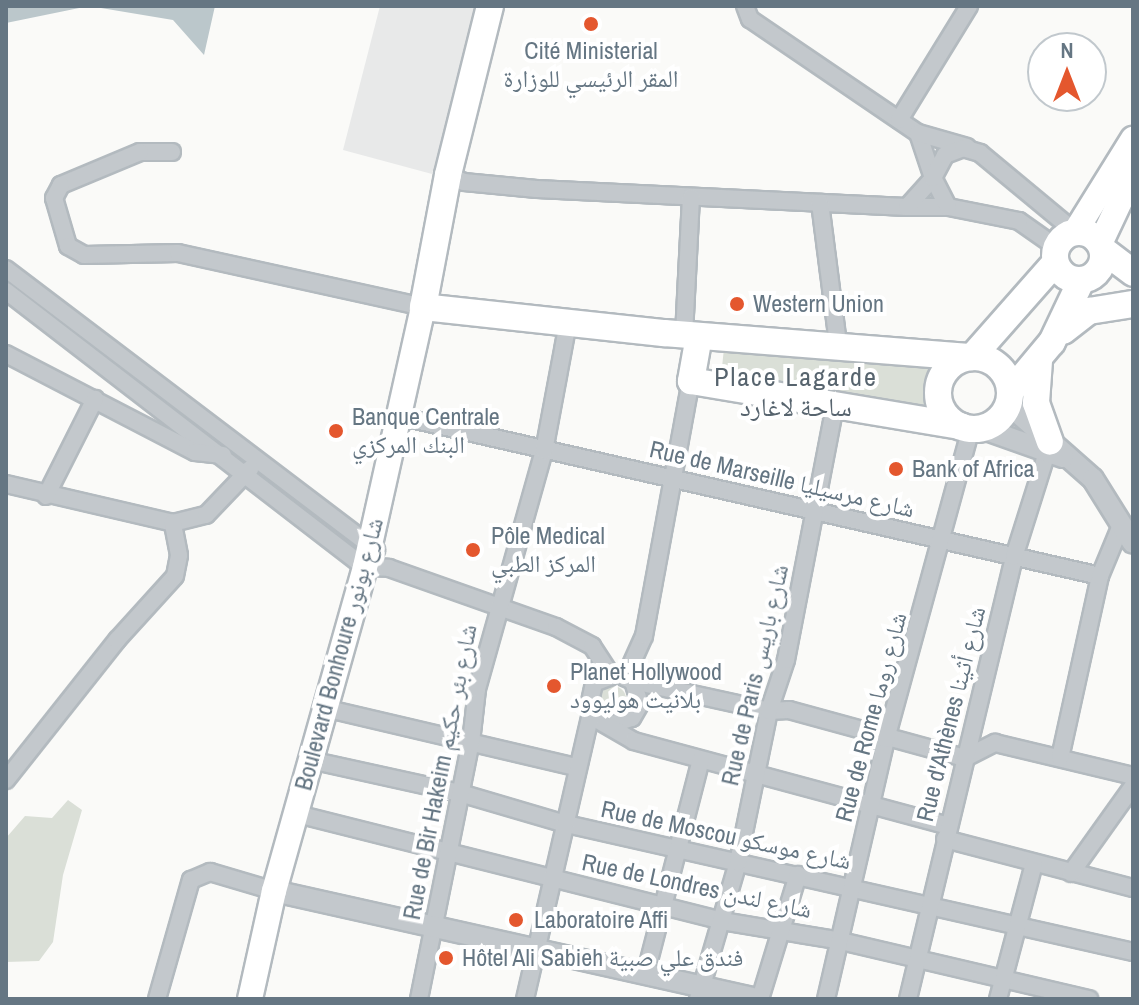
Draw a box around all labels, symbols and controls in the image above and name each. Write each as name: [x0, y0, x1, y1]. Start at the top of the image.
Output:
marker: Cité Ministerial المقر الرئيسي للوزارة: [582, 15, 600, 33]
north arrow: [1027, 32, 1107, 112]
text: N: [1060, 35, 1074, 65]
place label: Cité Ministerial المقر الرئيسي للوزارة: [503, 37, 679, 93]
place label: Western Union: [753, 290, 884, 318]
marker: Western Union: [728, 295, 746, 313]
district label: Place Lagarde ساحة لاغارد: [714, 361, 878, 422]
place label: Banque Centrale البنك المركزي: [352, 403, 500, 459]
marker: Banque Centrale البنك المركزي: [327, 422, 345, 440]
street label: Rue de Marseille شارع مرسيليا: [647, 434, 917, 524]
place label: Bank of Africa: [912, 455, 1036, 483]
marker: Bank of Africa: [887, 460, 905, 478]
street label: Boulevard Bonhoure شارع بونور: [289, 515, 389, 793]
place label: Pôle Medical المركز الطبي: [491, 522, 605, 578]
marker: Pôle Medical المركز الطبي: [462, 539, 484, 561]
street label: Rue de Paris شارع باريس: [716, 562, 794, 788]
street label: Rue d'Athènes شارع أثينا: [910, 603, 992, 825]
street label: Rue de Rome شارع روما: [829, 609, 913, 825]
street label: Rue de Bir Hakeim شارع بئر حكيم: [397, 622, 483, 922]
place label: Planet Hollywood بلانيت هوليوود: [570, 658, 722, 714]
marker: Planet Hollywood بلانيت هوليوود: [545, 677, 563, 695]
street label: Rue de Moscou شارع موسكو: [598, 794, 854, 876]
street label: Rue de Londres شارع لندن: [579, 848, 815, 924]
place label: Laboratoire Affi: [534, 906, 669, 934]
marker: Laboratoire Affi: [505, 909, 527, 931]
place label: Hôtel Ali Sabieh فندق علي صبية: [462, 944, 744, 972]
marker: Hôtel Ali Sabieh فندق علي صبية: [437, 949, 455, 967]

